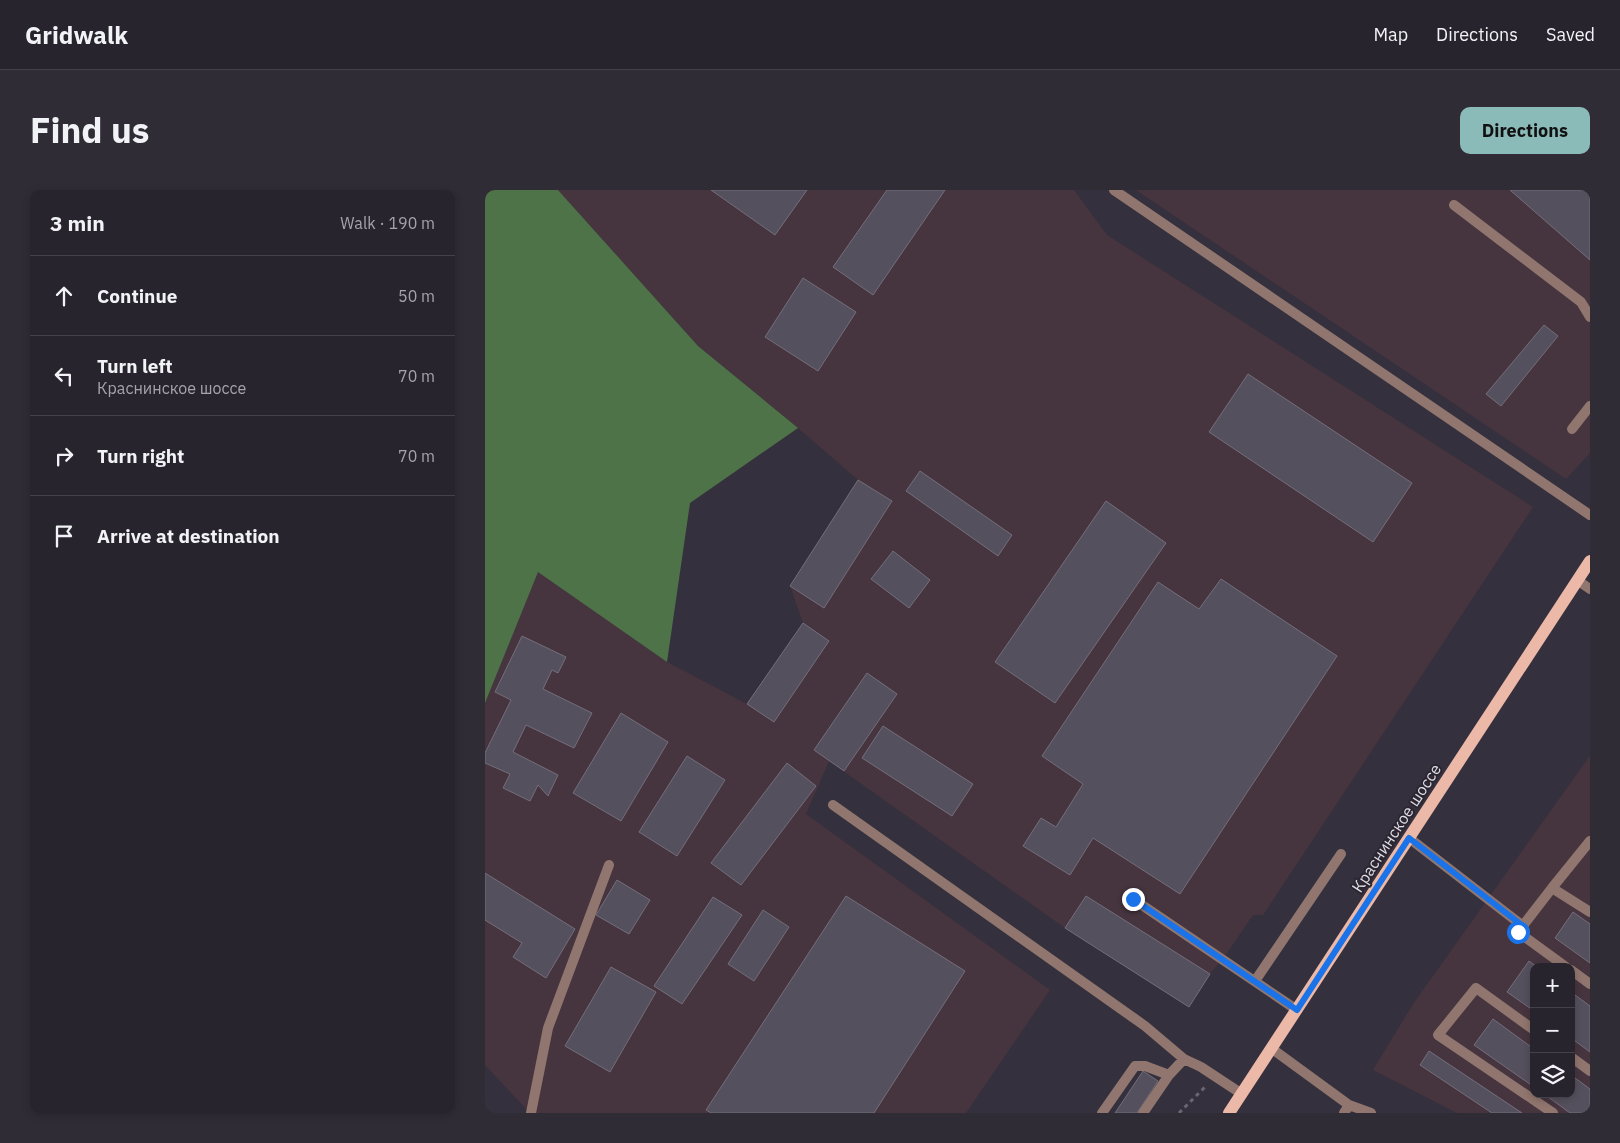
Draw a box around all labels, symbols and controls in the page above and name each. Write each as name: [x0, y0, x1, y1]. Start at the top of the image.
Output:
text: Gridwalk: [25, 19, 128, 51]
text: Map: [1373, 23, 1408, 46]
text: Directions: [1436, 23, 1518, 46]
text: Saved: [1546, 23, 1595, 46]
text: Find us: [30, 107, 149, 153]
button: Directions: [1460, 107, 1590, 154]
text: 3 min: [50, 209, 105, 237]
text: Walk · 190 m: [340, 213, 435, 233]
icon: ahead: [50, 282, 78, 310]
text: Continue: [97, 284, 177, 308]
text: 50 m: [398, 286, 435, 306]
text: Turn left: [97, 354, 173, 378]
icon: left: [50, 362, 78, 390]
text: 70 m: [398, 366, 435, 386]
text: Краснинское шоссе: [97, 378, 246, 398]
icon: right: [50, 442, 78, 470]
text: Turn right: [97, 444, 184, 468]
text: 70 m: [398, 446, 435, 466]
icon: arrive: [50, 522, 78, 550]
text: Arrive at destination: [97, 524, 280, 548]
street label: Краснинское шоссе: [1347, 760, 1445, 896]
route end: [1122, 888, 1145, 911]
route start: [1507, 921, 1530, 944]
map controls: [1530, 963, 1575, 1098]
button: +: [1530, 963, 1575, 1008]
button: −: [1530, 1008, 1575, 1053]
button: layers: [1530, 1053, 1575, 1098]

